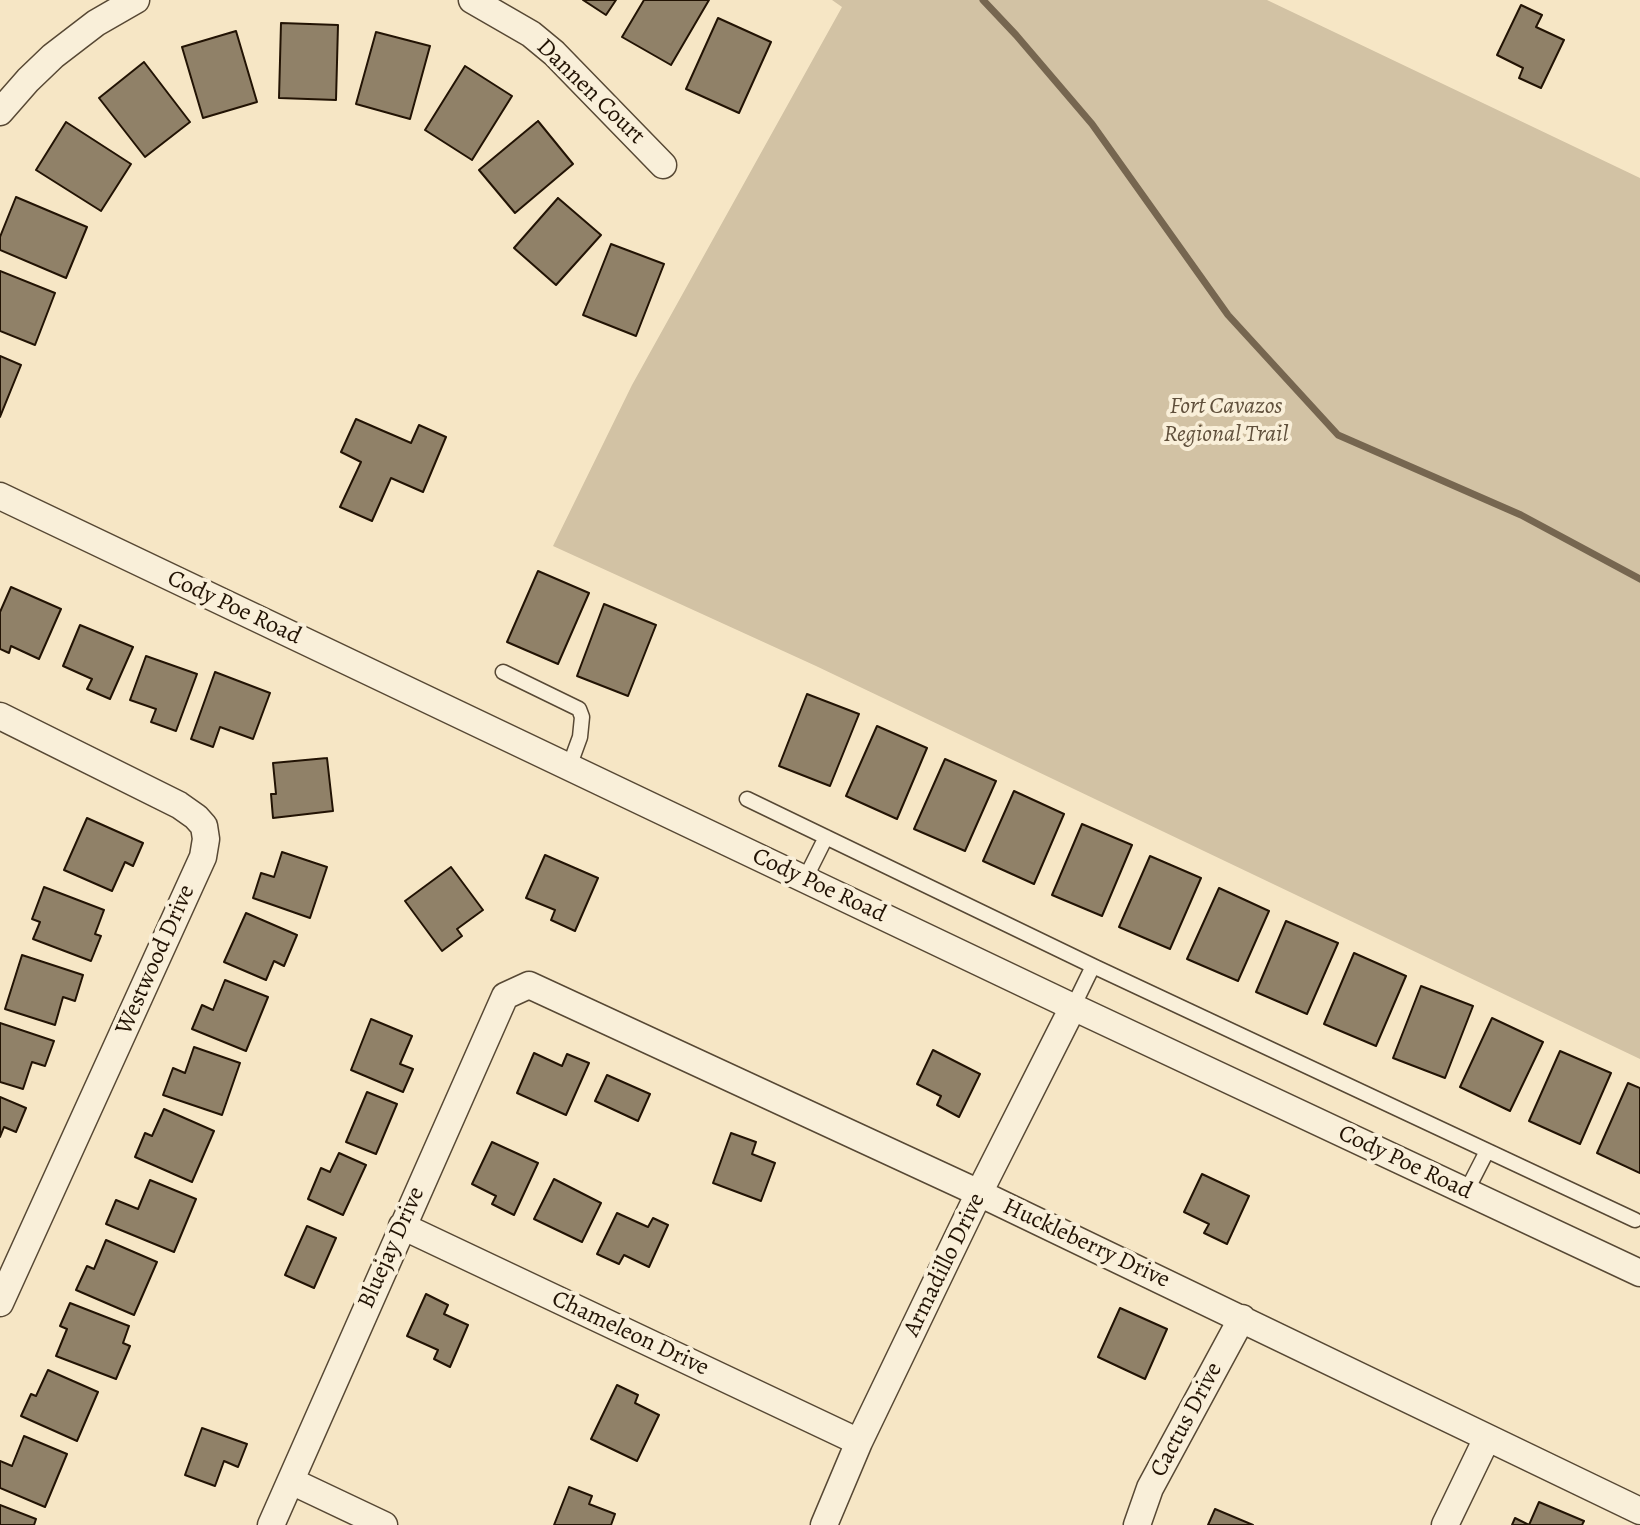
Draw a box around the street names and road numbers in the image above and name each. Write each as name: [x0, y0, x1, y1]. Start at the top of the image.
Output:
street label: Dannen Court: [530, 33, 650, 151]
street label: Cody Poe Road: [162, 564, 306, 652]
street label: Cody Poe Road: [747, 842, 891, 930]
street label: Westwood Drive: [110, 881, 202, 1039]
street label: Cody Poe Road: [1333, 1119, 1477, 1207]
street label: Bluejay Drive: [352, 1183, 432, 1313]
street label: Armadillo Drive: [898, 1189, 992, 1341]
street label: Huckleberry Drive: [998, 1193, 1174, 1295]
street label: Chameleon Drive: [547, 1285, 713, 1383]
street label: Cactus Drive: [1145, 1358, 1229, 1482]

